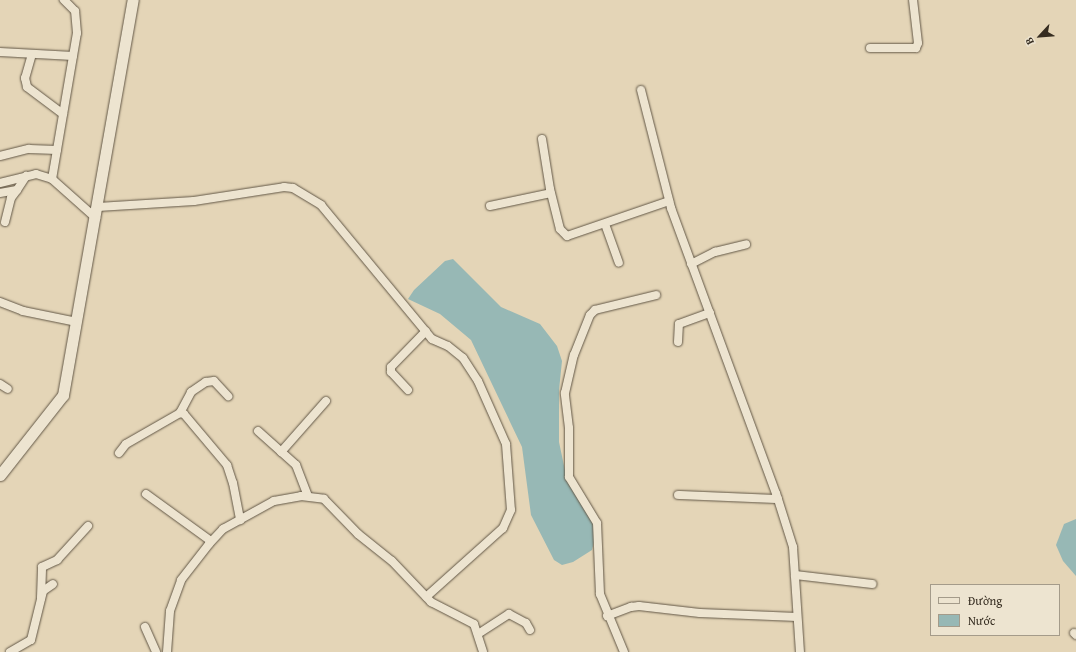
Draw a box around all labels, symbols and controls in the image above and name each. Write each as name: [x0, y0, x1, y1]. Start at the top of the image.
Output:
north arrow: [1020, 16, 1060, 56]
text: B: [1021, 35, 1038, 48]
legend: [930, 584, 1060, 636]
text: Đường: [968, 592, 1002, 609]
text: Nước: [968, 612, 995, 629]

